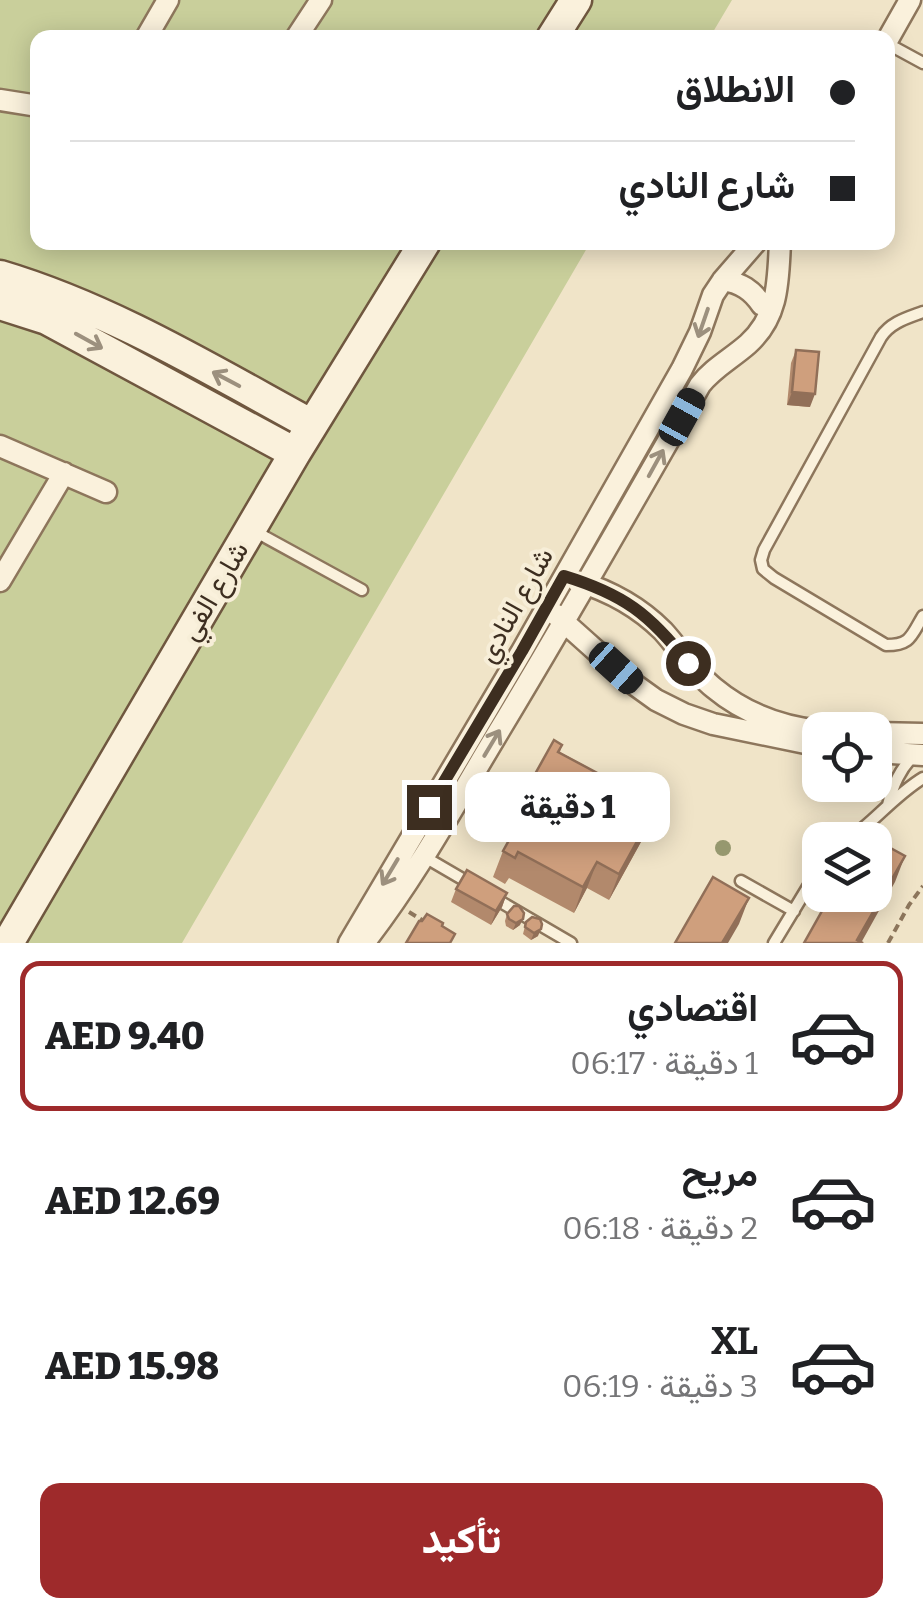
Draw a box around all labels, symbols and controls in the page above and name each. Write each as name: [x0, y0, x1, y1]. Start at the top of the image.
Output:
text: الانطلاق: [676, 66, 795, 112]
text: شارع النادي: [618, 162, 795, 208]
one-way arrow: [693, 306, 711, 337]
one-way arrow: [74, 332, 104, 352]
one-way arrow: [212, 369, 241, 388]
car: [654, 383, 710, 451]
one-way arrow: [647, 448, 667, 478]
street label: شارع الفي: [173, 536, 261, 649]
street label: شارع النادي: [470, 542, 565, 671]
car: [584, 637, 648, 699]
route start: [666, 641, 711, 686]
map controls: [802, 712, 892, 912]
button: locate: [802, 712, 892, 802]
one-way arrow: [482, 729, 502, 758]
callout: 1 دقيقة: [464, 772, 669, 842]
route end: [407, 785, 452, 830]
text: 1 دقيقة: [520, 788, 615, 826]
button: layers: [802, 822, 892, 912]
one-way arrow: [380, 857, 400, 886]
text: اقتصادي: [627, 985, 758, 1031]
icon: car: [788, 991, 878, 1081]
text: AED 9.40: [45, 1013, 205, 1059]
text: 1 دقيقة · 06:17: [570, 1044, 758, 1082]
text: مريح: [682, 1150, 758, 1196]
icon: car: [788, 1156, 878, 1246]
text: AED 12.69: [45, 1178, 220, 1224]
text: 2 دقيقة · 06:18: [562, 1209, 758, 1247]
text: XL: [711, 1318, 758, 1364]
icon: car: [788, 1321, 878, 1411]
text: AED 15.98: [45, 1343, 219, 1389]
text: 3 دقيقة · 06:19: [562, 1367, 758, 1405]
button: تأكيد: [40, 1483, 883, 1598]

